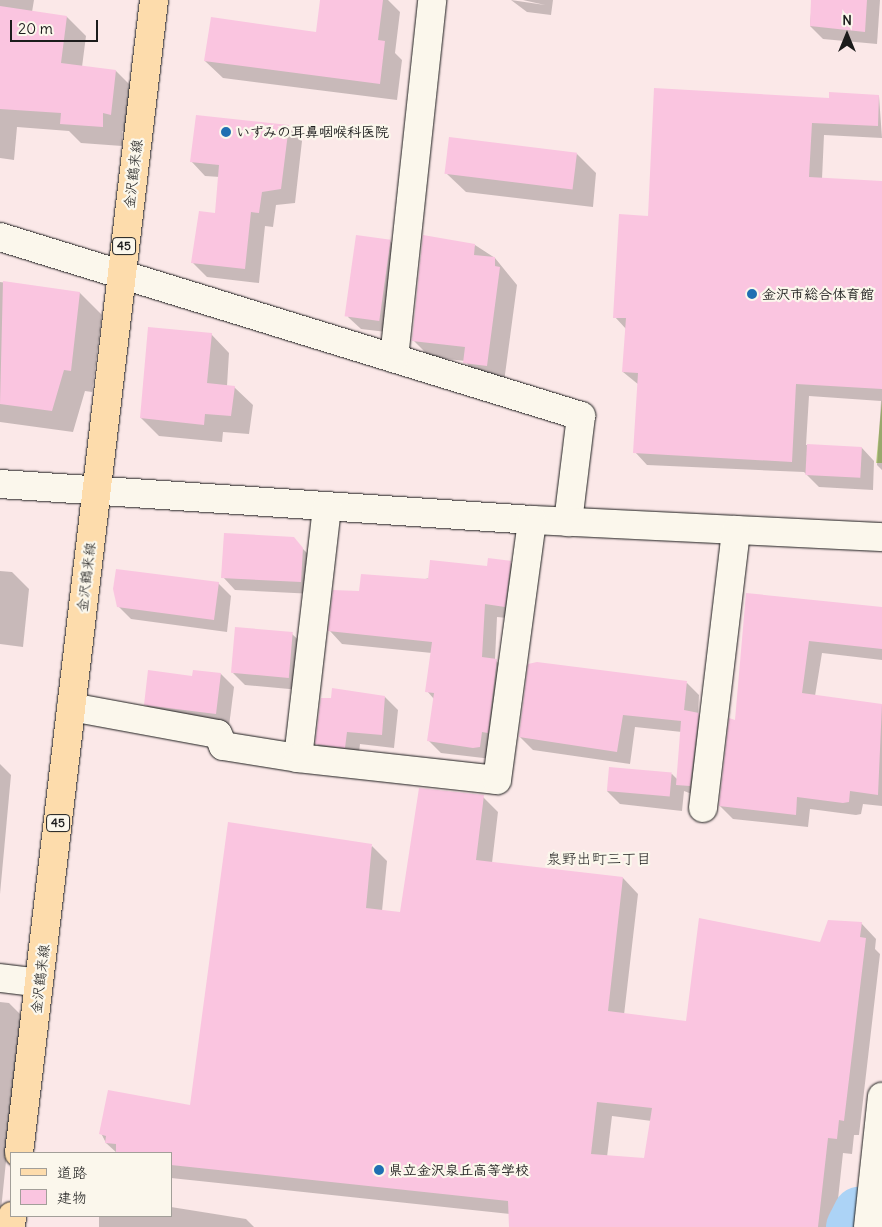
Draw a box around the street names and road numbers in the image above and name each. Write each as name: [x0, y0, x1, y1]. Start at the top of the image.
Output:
street label: 金沢鶴来線: [120, 138, 146, 210]
road number: 45: [112, 237, 136, 256]
street label: 金沢鶴来線: [73, 541, 99, 613]
road number: 45: [46, 814, 70, 832]
street label: 金沢鶴来線: [27, 943, 53, 1015]

